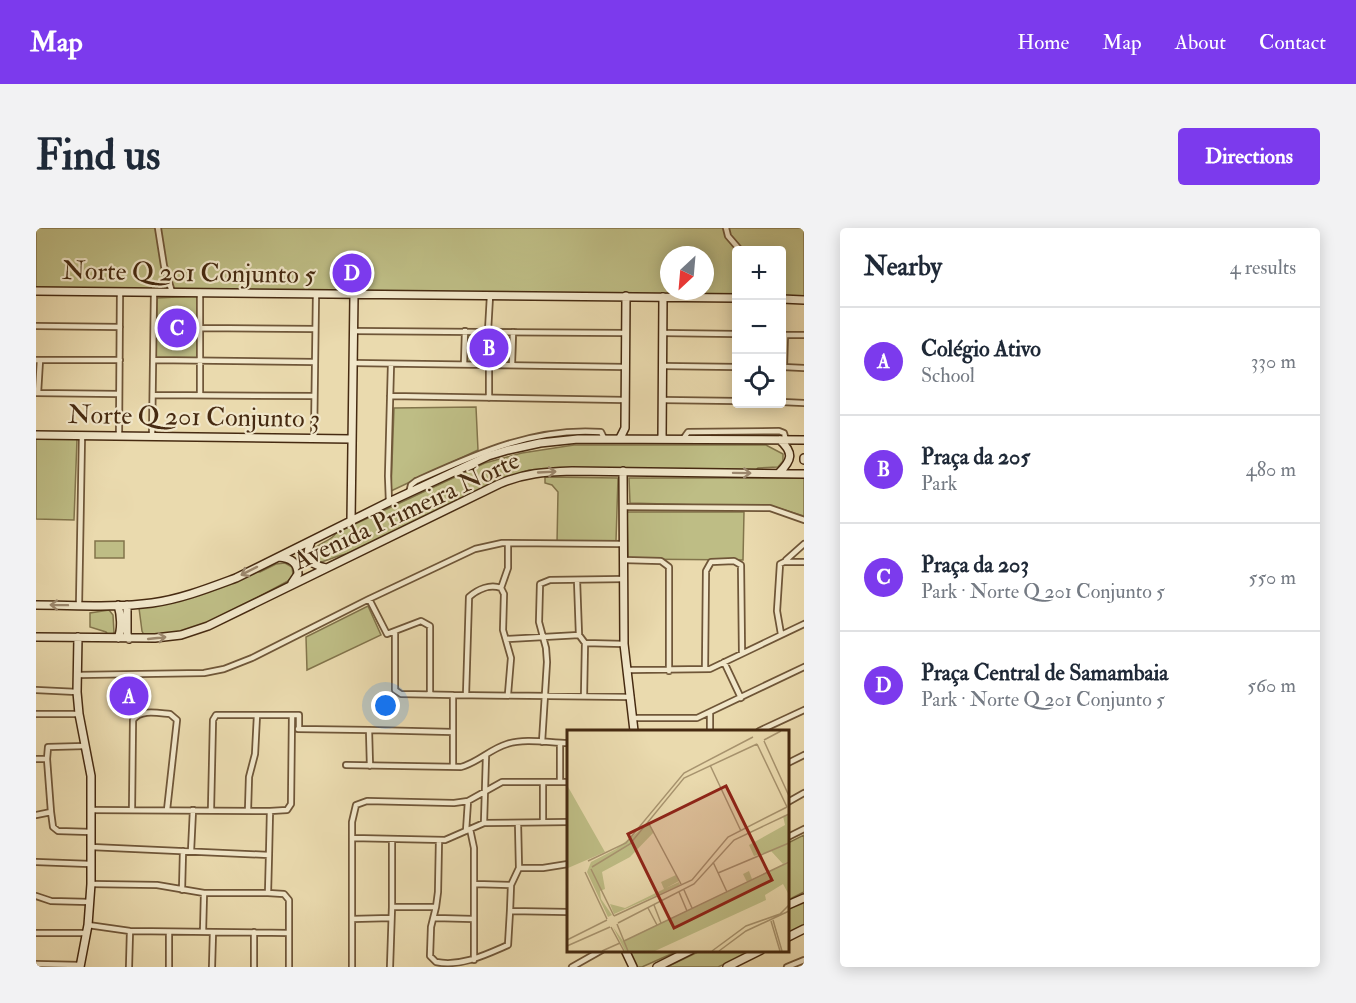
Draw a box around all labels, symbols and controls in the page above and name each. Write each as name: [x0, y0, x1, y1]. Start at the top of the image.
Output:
text: Map: [30, 25, 83, 60]
text: Home: [1017, 29, 1069, 56]
text: Map: [1102, 29, 1142, 56]
text: About: [1175, 29, 1226, 56]
text: Contact: [1259, 29, 1326, 56]
button: Directions: [1178, 128, 1320, 185]
text: Find us: [36, 130, 160, 182]
north arrow: [660, 246, 714, 300]
map controls: [732, 246, 786, 408]
button: +: [732, 246, 786, 300]
pin: D: [332, 250, 372, 296]
text: Nearby: [864, 251, 942, 283]
street label: Norte Q 201 Conjunto 5: [62, 255, 317, 291]
text: 4 results: [1230, 255, 1296, 280]
button: −: [732, 300, 786, 354]
pin: C: [158, 306, 196, 350]
pin: B: [470, 326, 508, 370]
text: Colégio Ativo: [921, 335, 1041, 363]
text: A: [877, 349, 890, 374]
text: 330 m: [1251, 349, 1296, 374]
button: locate: [732, 354, 786, 408]
text: School: [921, 363, 975, 388]
street label: Norte Q 201 Conjunto 3: [68, 399, 320, 435]
text: Praça da 205: [921, 443, 1030, 471]
street label: Avenida Primeira Norte: [287, 444, 525, 578]
text: B: [877, 457, 890, 482]
text: 480 m: [1246, 457, 1296, 482]
one-way arrow: [536, 466, 556, 477]
one-way arrow: [731, 467, 751, 479]
text: Park: [921, 471, 957, 496]
text: Praça da 203: [921, 551, 1029, 579]
text: C: [876, 565, 891, 590]
text: 550 m: [1249, 565, 1296, 590]
one-way arrow: [240, 566, 258, 577]
text: Park · Norte Q 201 Conjunto 5: [921, 579, 1165, 604]
one-way arrow: [50, 599, 70, 611]
one-way arrow: [147, 632, 167, 643]
text: Praça Central de Samambaia: [921, 659, 1168, 687]
text: D: [875, 673, 892, 698]
text: 560 m: [1247, 673, 1296, 698]
pin: A: [110, 674, 148, 718]
text: Park · Norte Q 201 Conjunto 5: [921, 687, 1165, 712]
your location: [371, 691, 400, 720]
inset map: [567, 730, 789, 952]

